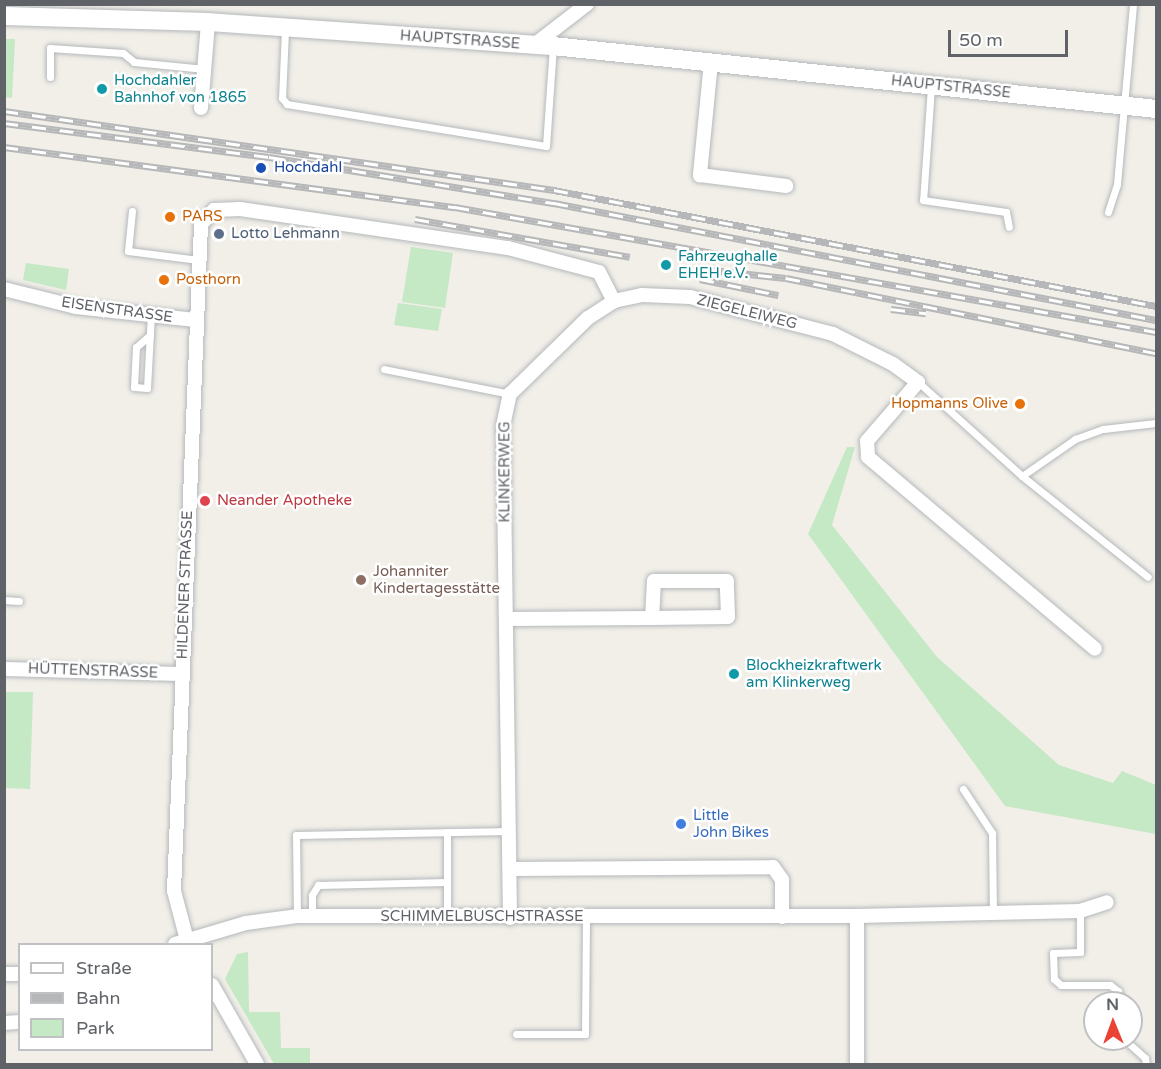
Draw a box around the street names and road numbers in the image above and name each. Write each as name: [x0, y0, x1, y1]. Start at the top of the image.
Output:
street label: HAUPTSTRASSE: [399, 27, 521, 53]
street label: HAUPTSTRASSE: [890, 72, 1012, 102]
street label: ZIEGELEIWEG: [695, 291, 799, 333]
street label: EISENSTRASSE: [60, 293, 174, 327]
street label: KLINKERWEG: [496, 421, 514, 523]
street label: HILDENER STRASSE: [173, 510, 197, 660]
street label: HÜTTENSTRASSE: [28, 660, 158, 682]
street label: SCHIMMELBUSCHSTRASSE: [381, 908, 583, 926]

